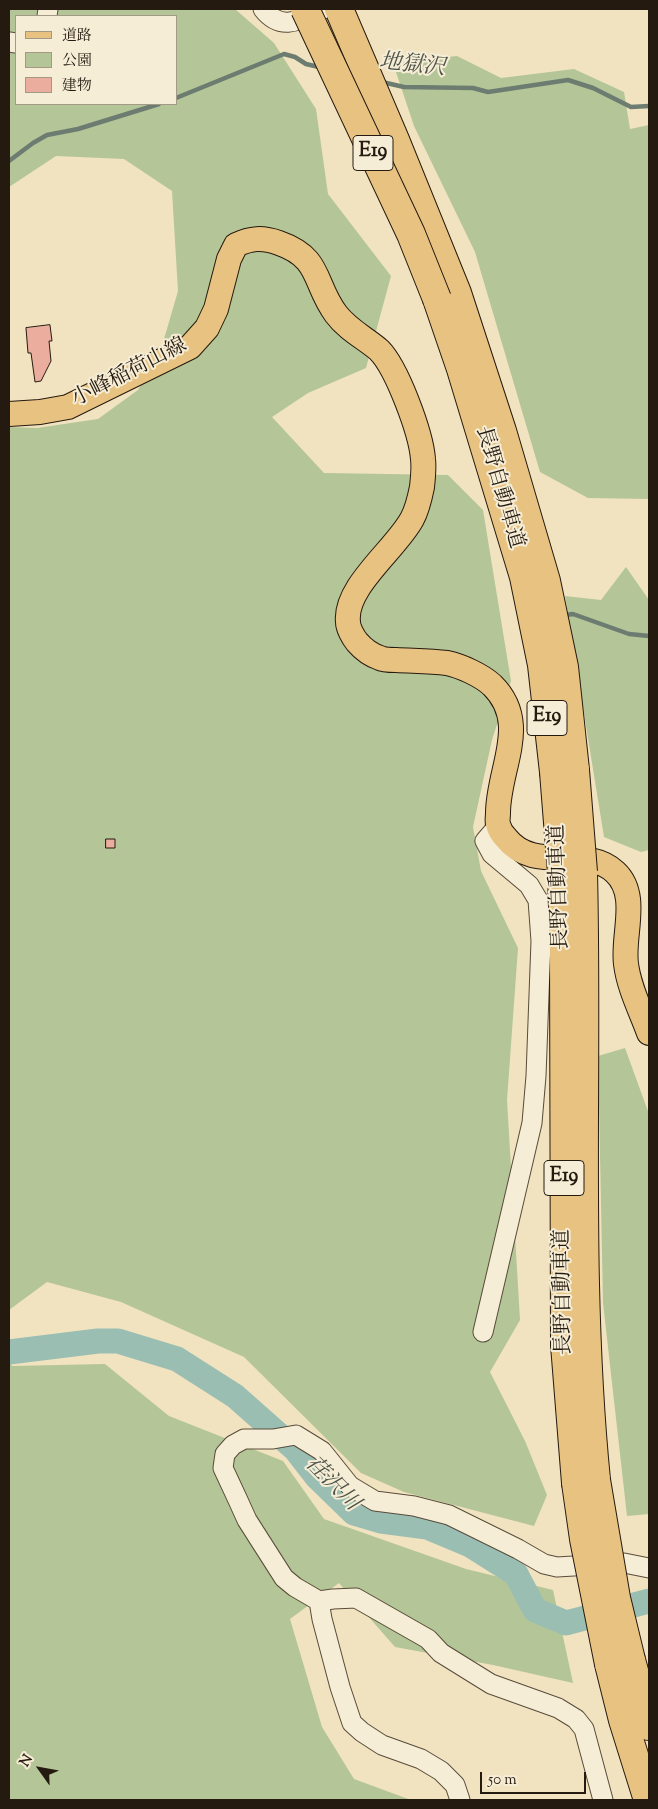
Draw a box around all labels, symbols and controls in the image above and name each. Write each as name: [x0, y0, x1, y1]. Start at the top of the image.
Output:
legend: [15, 15, 178, 105]
text: 道路: [62, 26, 92, 47]
water label: 地獄沢: [378, 50, 446, 84]
text: 公園: [62, 51, 92, 72]
text: 建物: [62, 76, 92, 97]
road number: E19: [353, 136, 393, 170]
street label: 小峰稲荷山線: [68, 334, 192, 414]
street label: 長野自動車道: [469, 424, 527, 552]
road number: E19: [527, 700, 567, 736]
street label: 長野自動車道: [546, 824, 576, 950]
road number: E19: [544, 1160, 584, 1196]
street label: 長野自動車道: [551, 1229, 579, 1355]
water label: 荏沢川: [298, 1452, 364, 1518]
north arrow: [15, 1744, 65, 1794]
text: N: [16, 1751, 39, 1771]
scale bar: [483, 1762, 589, 1794]
text: 50 m: [488, 1770, 517, 1791]

